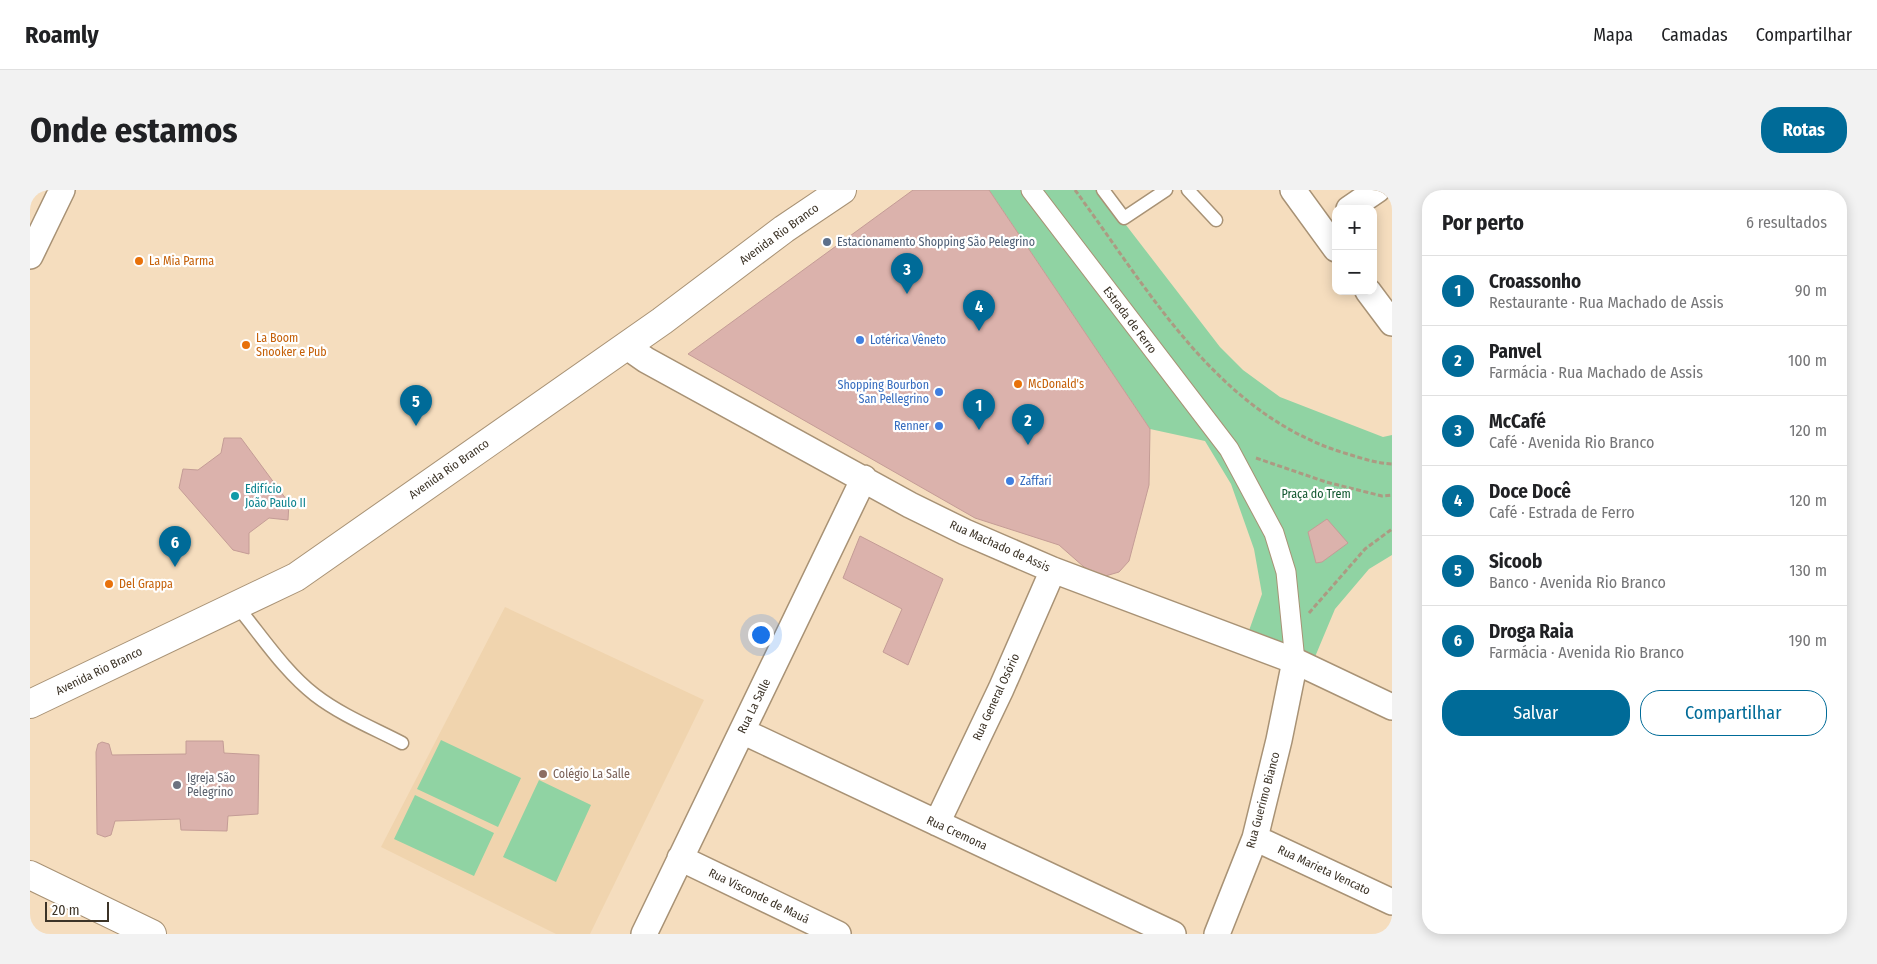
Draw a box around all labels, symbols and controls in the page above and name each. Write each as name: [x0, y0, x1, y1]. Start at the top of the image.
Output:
text: Roamly: [25, 21, 99, 49]
text: Mapa: [1593, 24, 1633, 46]
text: Camadas: [1661, 24, 1728, 46]
text: Compartilhar: [1756, 24, 1852, 46]
button: Rotas: [1761, 107, 1847, 153]
text: Onde estamos: [30, 109, 238, 151]
street label: Avenida Rio Branco: [737, 201, 821, 267]
map controls: [1332, 205, 1377, 295]
button: +: [1332, 205, 1377, 250]
text: Por perto: [1442, 210, 1524, 236]
text: 6 resultados: [1746, 213, 1827, 232]
place label: Estacionamento Shopping São Pelegrino: [837, 235, 1035, 249]
marker: Estacionamento Shopping São Pelegrino: [821, 236, 833, 248]
button: −: [1332, 250, 1377, 295]
pin: 3: [891, 253, 923, 294]
place label: La Mia Parma: [149, 254, 214, 268]
marker: La Mia Parma: [133, 255, 145, 267]
text: Croassonho: [1489, 270, 1581, 293]
text: 1: [1455, 281, 1461, 300]
text: 90 m: [1795, 281, 1827, 300]
street label: Estrada de Ferro: [1100, 284, 1160, 356]
pin: 4: [963, 290, 995, 331]
text: Restaurante · Rua Machado de Assis: [1489, 293, 1724, 312]
place label: La Boom Snooker e Pub: [256, 331, 327, 359]
place label: Lotérica Vêneto: [870, 333, 946, 347]
marker: Lotérica Vêneto: [854, 334, 866, 346]
marker: La Boom Snooker e Pub: [240, 339, 252, 351]
text: Panvel: [1489, 340, 1541, 363]
text: 2: [1454, 351, 1462, 370]
text: 100 m: [1788, 351, 1827, 370]
text: Farmácia · Rua Machado de Assis: [1489, 363, 1703, 382]
place label: McDonald's: [1028, 377, 1084, 391]
place label: Shopping Bourbon San Pellegrino: [837, 378, 929, 406]
marker: McDonald's: [1012, 378, 1024, 390]
pin: 5: [400, 385, 432, 426]
marker: Shopping Bourbon San Pellegrino: [933, 386, 945, 398]
pin: 1: [963, 389, 995, 430]
pin: 2: [1012, 404, 1044, 445]
text: McCafé: [1489, 410, 1546, 433]
place label: Renner: [894, 419, 930, 433]
marker: Renner: [933, 420, 945, 432]
text: 3: [1454, 421, 1462, 440]
text: 120 m: [1789, 421, 1827, 440]
text: Café · Avenida Rio Branco: [1489, 433, 1654, 452]
street label: Avenida Rio Branco: [406, 436, 492, 502]
place label: Zaffari: [1020, 474, 1052, 488]
marker: Zaffari: [1004, 475, 1016, 487]
text: Doce Docê: [1489, 480, 1571, 503]
place label: Edifício João Paulo II: [245, 482, 306, 510]
park label: Praça do Trem: [1281, 487, 1351, 501]
marker: Edifício João Paulo II: [229, 490, 241, 502]
text: 4: [1454, 491, 1462, 510]
text: 120 m: [1789, 491, 1827, 510]
text: Café · Estrada de Ferro: [1489, 503, 1635, 522]
street label: Rua Machado de Assis: [948, 518, 1052, 574]
pin: 6: [159, 526, 191, 567]
text: Sicoob: [1489, 550, 1542, 573]
text: 5: [1454, 561, 1462, 580]
text: 130 m: [1789, 561, 1827, 580]
text: Banco · Avenida Rio Branco: [1489, 573, 1666, 592]
place label: Del Grappa: [119, 577, 173, 591]
marker: Del Grappa: [103, 578, 115, 590]
text: Droga Raia: [1489, 620, 1574, 643]
your location: [748, 622, 774, 648]
text: 6: [1454, 631, 1462, 650]
text: 190 m: [1789, 631, 1827, 650]
text: Farmácia · Avenida Rio Branco: [1489, 643, 1684, 662]
street label: Avenida Rio Branco: [53, 644, 145, 698]
street label: Rua General Osório: [970, 651, 1022, 743]
street label: Rua La Salle: [735, 676, 773, 736]
button: Salvar: [1442, 690, 1630, 736]
button: Compartilhar: [1640, 690, 1827, 736]
street label: Rua Guerimo Bianco: [1243, 750, 1283, 850]
place label: Colégio La Salle: [553, 767, 630, 781]
marker: Colégio La Salle: [537, 768, 549, 780]
place label: Igreja São Pelegrino: [187, 771, 235, 799]
marker: Igreja São Pelegrino: [171, 779, 183, 791]
street label: Rua Cremona: [925, 813, 989, 853]
street label: Rua Marieta Vencato: [1275, 842, 1373, 898]
street label: Rua Visconde de Mauá: [706, 866, 812, 927]
scale bar: [45, 899, 109, 922]
text: 20 m: [52, 902, 80, 919]

